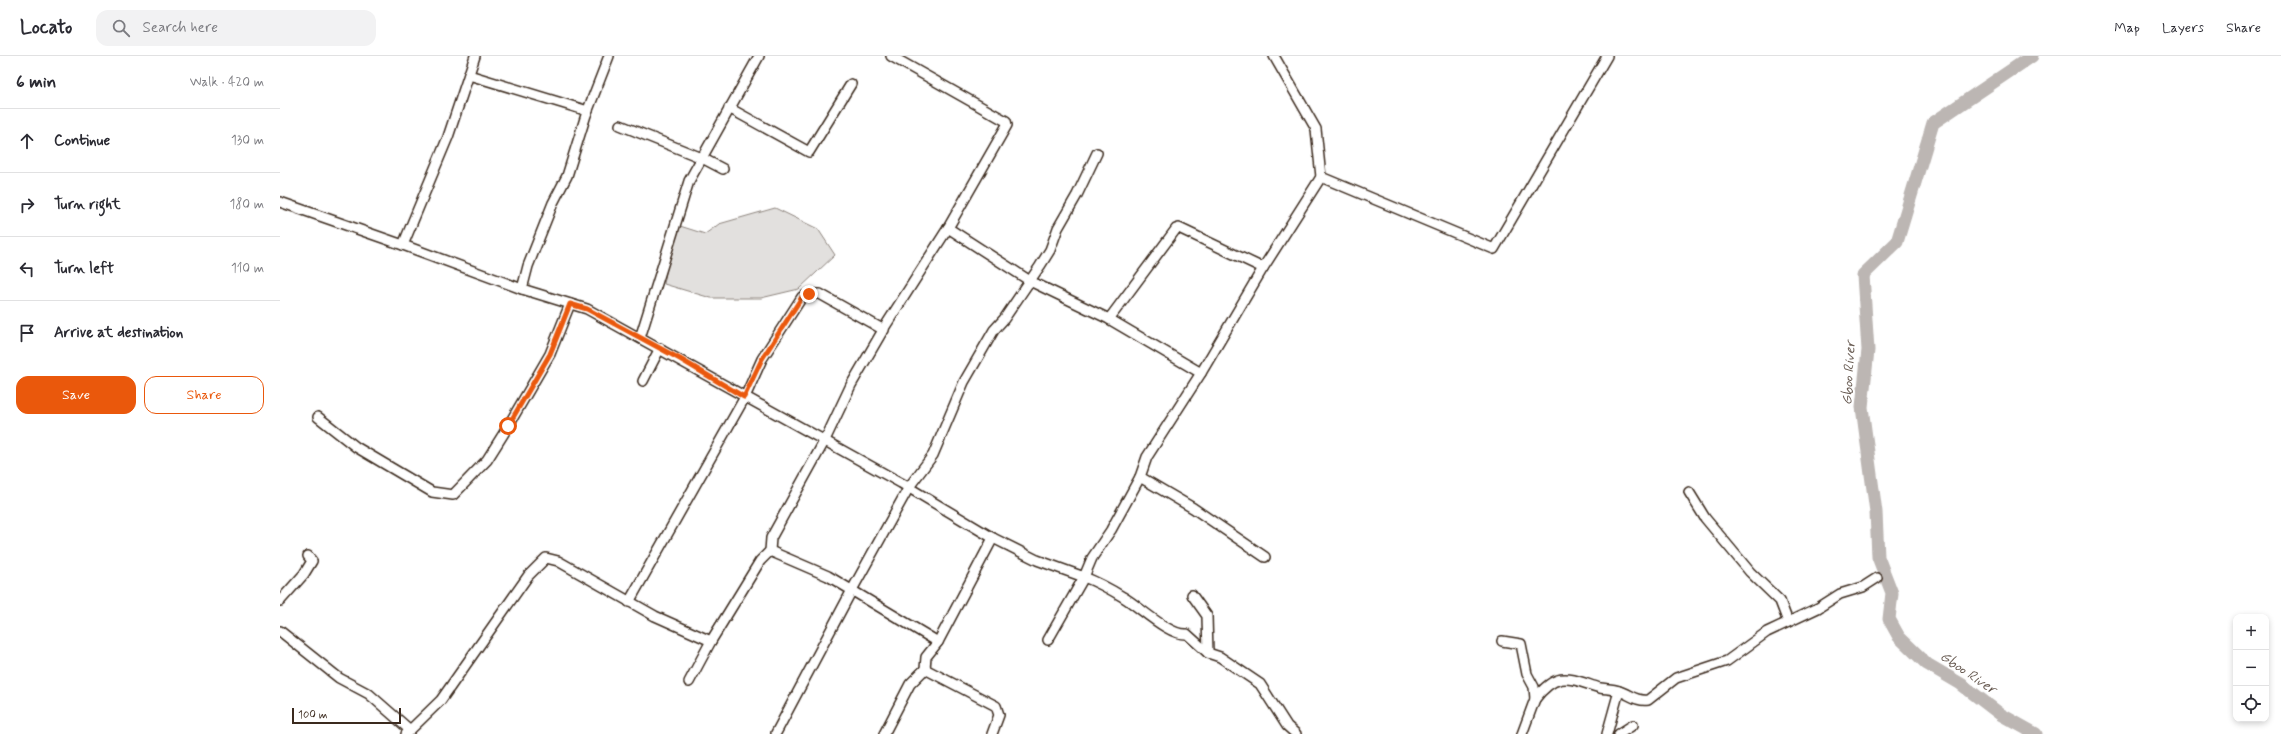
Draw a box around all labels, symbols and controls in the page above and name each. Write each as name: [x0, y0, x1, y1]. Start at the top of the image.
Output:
search box: [96, 10, 376, 46]
text: Locato: [20, 15, 72, 40]
icon: search: [110, 17, 132, 39]
text: Search here: [142, 18, 218, 38]
text: Map: [2114, 19, 2140, 37]
text: Layers: [2162, 19, 2204, 37]
text: Share: [2226, 19, 2261, 37]
text: 6 min: [16, 71, 56, 93]
text: Walk · 420 m: [190, 74, 264, 91]
icon: ahead: [16, 130, 38, 152]
text: Continue: [54, 131, 110, 151]
text: 130 m: [231, 132, 264, 149]
icon: right: [16, 194, 38, 216]
text: Turn right: [54, 195, 121, 215]
text: 180 m: [229, 196, 264, 213]
icon: left: [16, 258, 38, 280]
text: Turn left: [54, 259, 114, 279]
text: 110 m: [231, 260, 264, 277]
route end: [800, 285, 818, 303]
icon: arrive: [16, 322, 38, 344]
text: Arrive at destination: [54, 323, 183, 343]
water label: Gboo River: [1838, 338, 1860, 406]
button: Save: [16, 376, 136, 414]
button: Share: [144, 376, 264, 414]
route start: [499, 417, 517, 435]
map controls: [2233, 614, 2269, 722]
button: +: [2233, 614, 2269, 650]
water label: Gboo River: [1936, 648, 2002, 700]
button: −: [2233, 650, 2269, 686]
button: locate: [2233, 686, 2269, 722]
scale bar: [292, 706, 401, 725]
text: 100 m: [298, 708, 328, 722]

